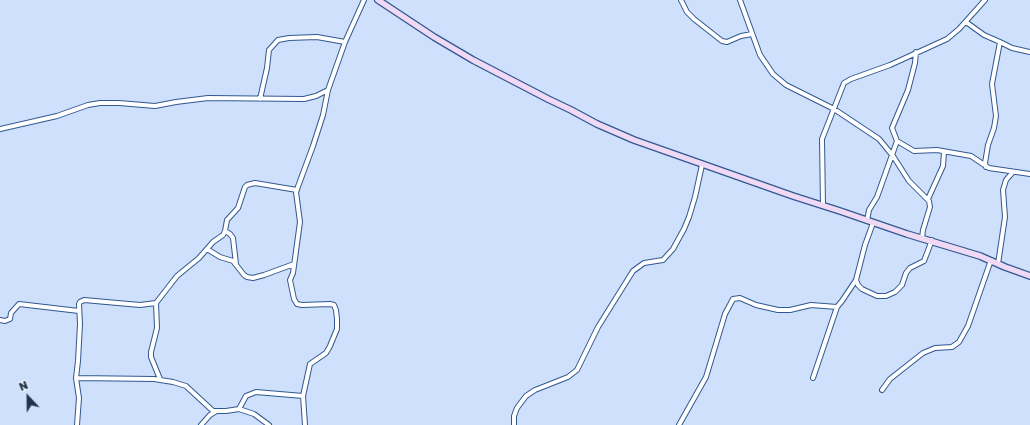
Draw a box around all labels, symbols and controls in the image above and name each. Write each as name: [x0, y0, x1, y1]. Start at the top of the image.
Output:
north arrow: [8, 377, 48, 417]
text: N: [17, 378, 30, 393]

